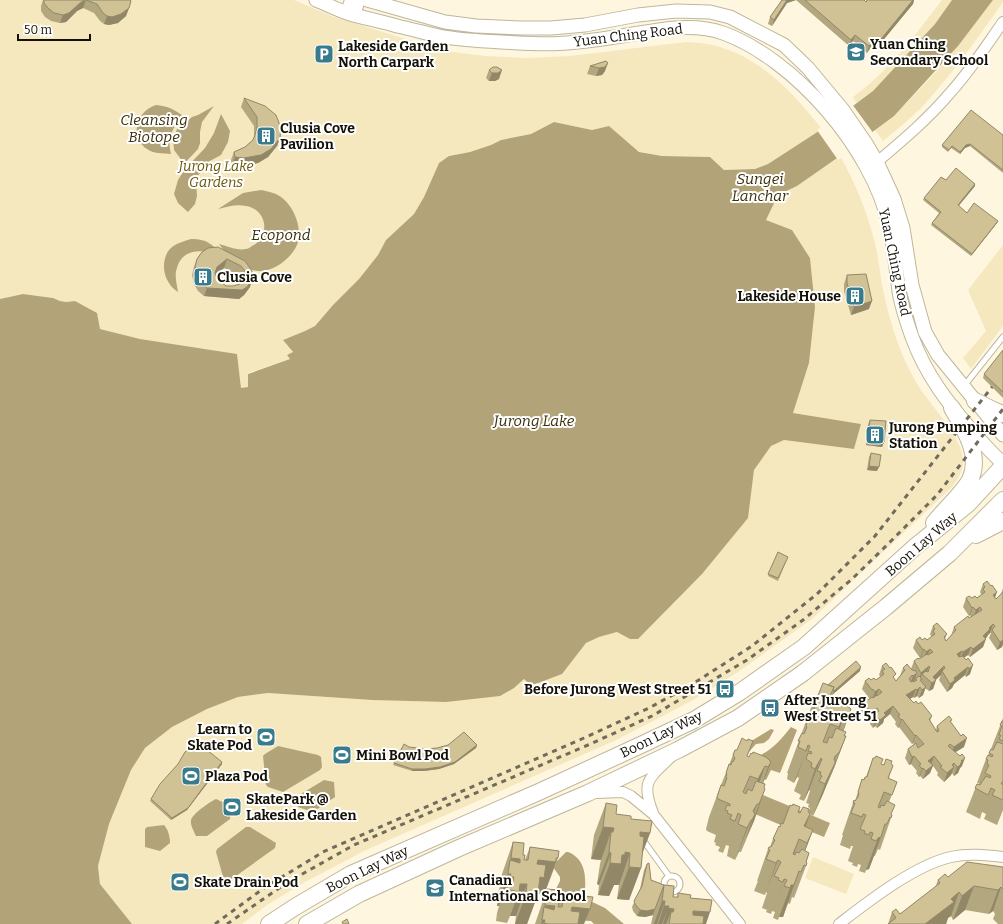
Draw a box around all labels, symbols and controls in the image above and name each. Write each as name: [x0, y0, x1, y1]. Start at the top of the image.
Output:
scale bar: [18, 16, 90, 42]
street label: Yuan Ching Road: [572, 20, 684, 51]
text: 50 m: [24, 23, 53, 37]
place label: Yuan Ching Secondary School: [870, 36, 989, 69]
place label: Lakeside Garden North Carpark: [338, 38, 448, 71]
school or university icon: Yuan Ching Secondary School: [845, 41, 867, 63]
parking icon: Lakeside Garden North Carpark: [313, 43, 335, 65]
water label: Cleansing Biotope: [120, 111, 188, 146]
place label: Clusia Cove Pavilion: [280, 120, 355, 153]
building icon: Clusia Cove Pavilion: [255, 125, 277, 147]
park label: Jurong Lake Gardens: [176, 158, 254, 191]
water label: Sungei Lanchar: [732, 170, 789, 205]
street label: Yuan Ching Road: [875, 206, 914, 318]
water label: Ecopond: [251, 226, 311, 244]
building icon: Clusia Cove: [192, 266, 214, 288]
place label: Clusia Cove: [217, 269, 292, 286]
building icon: Lakeside House: [844, 285, 866, 307]
place label: Lakeside House: [737, 288, 841, 305]
water label: Jurong Lake: [492, 412, 575, 430]
place label: Jurong Pumping Station: [888, 419, 997, 452]
building icon: Jurong Pumping Station: [864, 424, 886, 446]
street label: Boon Lay Way: [882, 508, 961, 580]
bus stop icon: Before Jurong West Street 51: [714, 678, 736, 700]
place label: Before Jurong West Street 51: [524, 681, 711, 698]
place label: After Jurong West Street 51: [784, 692, 877, 725]
bus stop icon: After Jurong West Street 51: [759, 697, 781, 719]
street label: Boon Lay Way: [617, 707, 706, 762]
place label: Learn to Skate Pod: [187, 721, 253, 754]
sports icon: Learn to Skate Pod: [255, 726, 277, 748]
sports icon: Mini Bowl Pod: [331, 744, 353, 766]
place label: Mini Bowl Pod: [356, 747, 450, 764]
sports icon: Plaza Pod: [180, 765, 202, 787]
place label: Plaza Pod: [205, 768, 268, 785]
place label: SkatePark @ Lakeside Garden: [246, 791, 356, 824]
sports icon: SkatePark @ Lakeside Garden: [221, 796, 243, 818]
street label: Boon Lay Way: [323, 842, 412, 897]
sports icon: Skate Drain Pod: [169, 871, 191, 893]
place label: Canadian International School: [449, 872, 587, 905]
place label: Skate Drain Pod: [194, 874, 299, 891]
school or university icon: Canadian International School: [424, 877, 446, 899]

